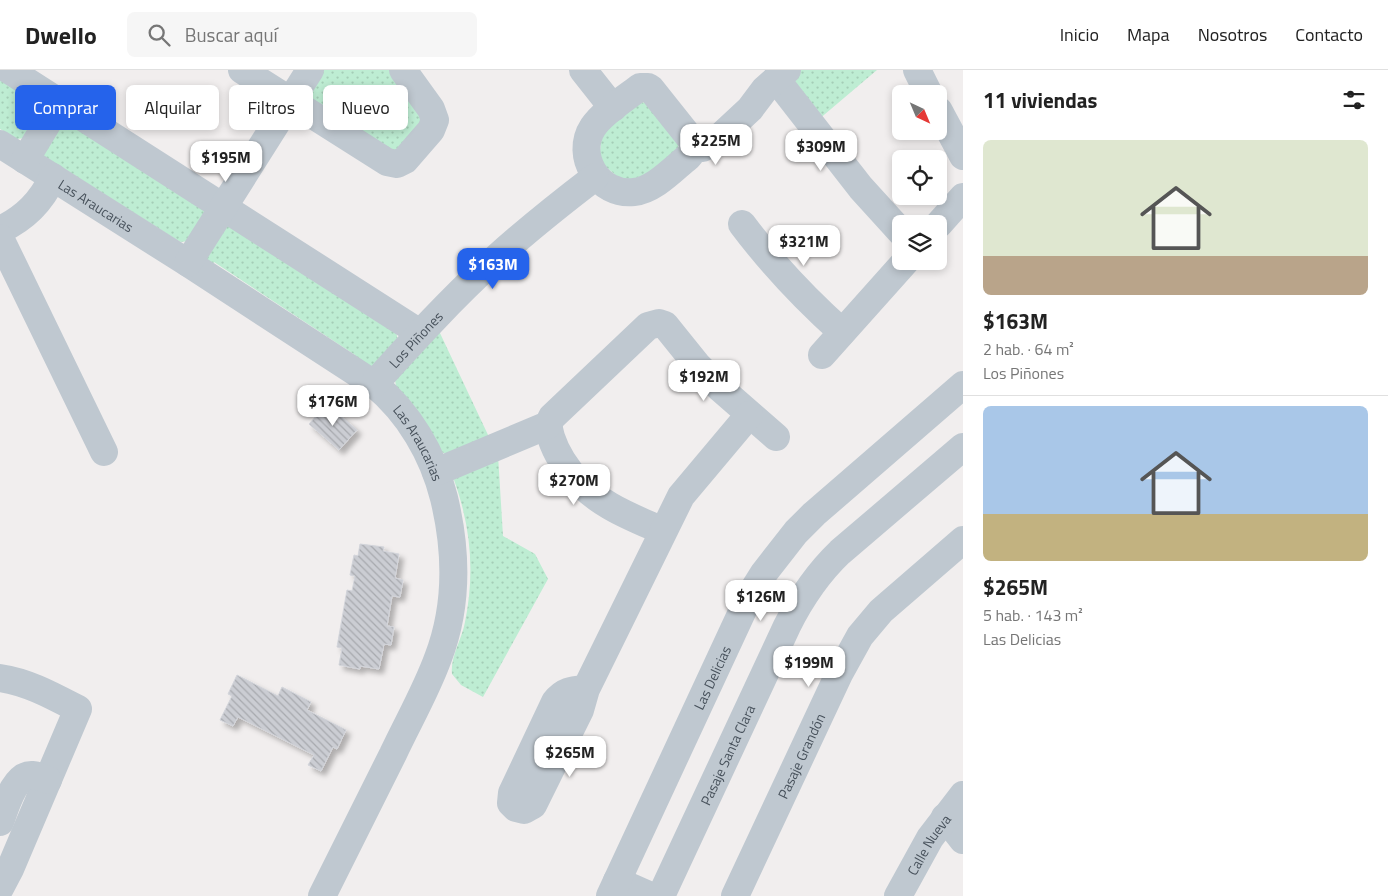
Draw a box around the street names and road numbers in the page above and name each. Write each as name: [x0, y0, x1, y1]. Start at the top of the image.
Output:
street label: Las Araucarias: [55, 173, 138, 237]
street label: Los Piñones: [383, 306, 447, 372]
street label: Las Araucarias: [389, 399, 449, 484]
street label: Las Delicias: [688, 642, 736, 713]
street label: Pasaje Santa Clara: [694, 701, 760, 808]
street label: Pasaje Grandón: [772, 709, 830, 802]
street label: Calle Nueva: [901, 809, 955, 879]

